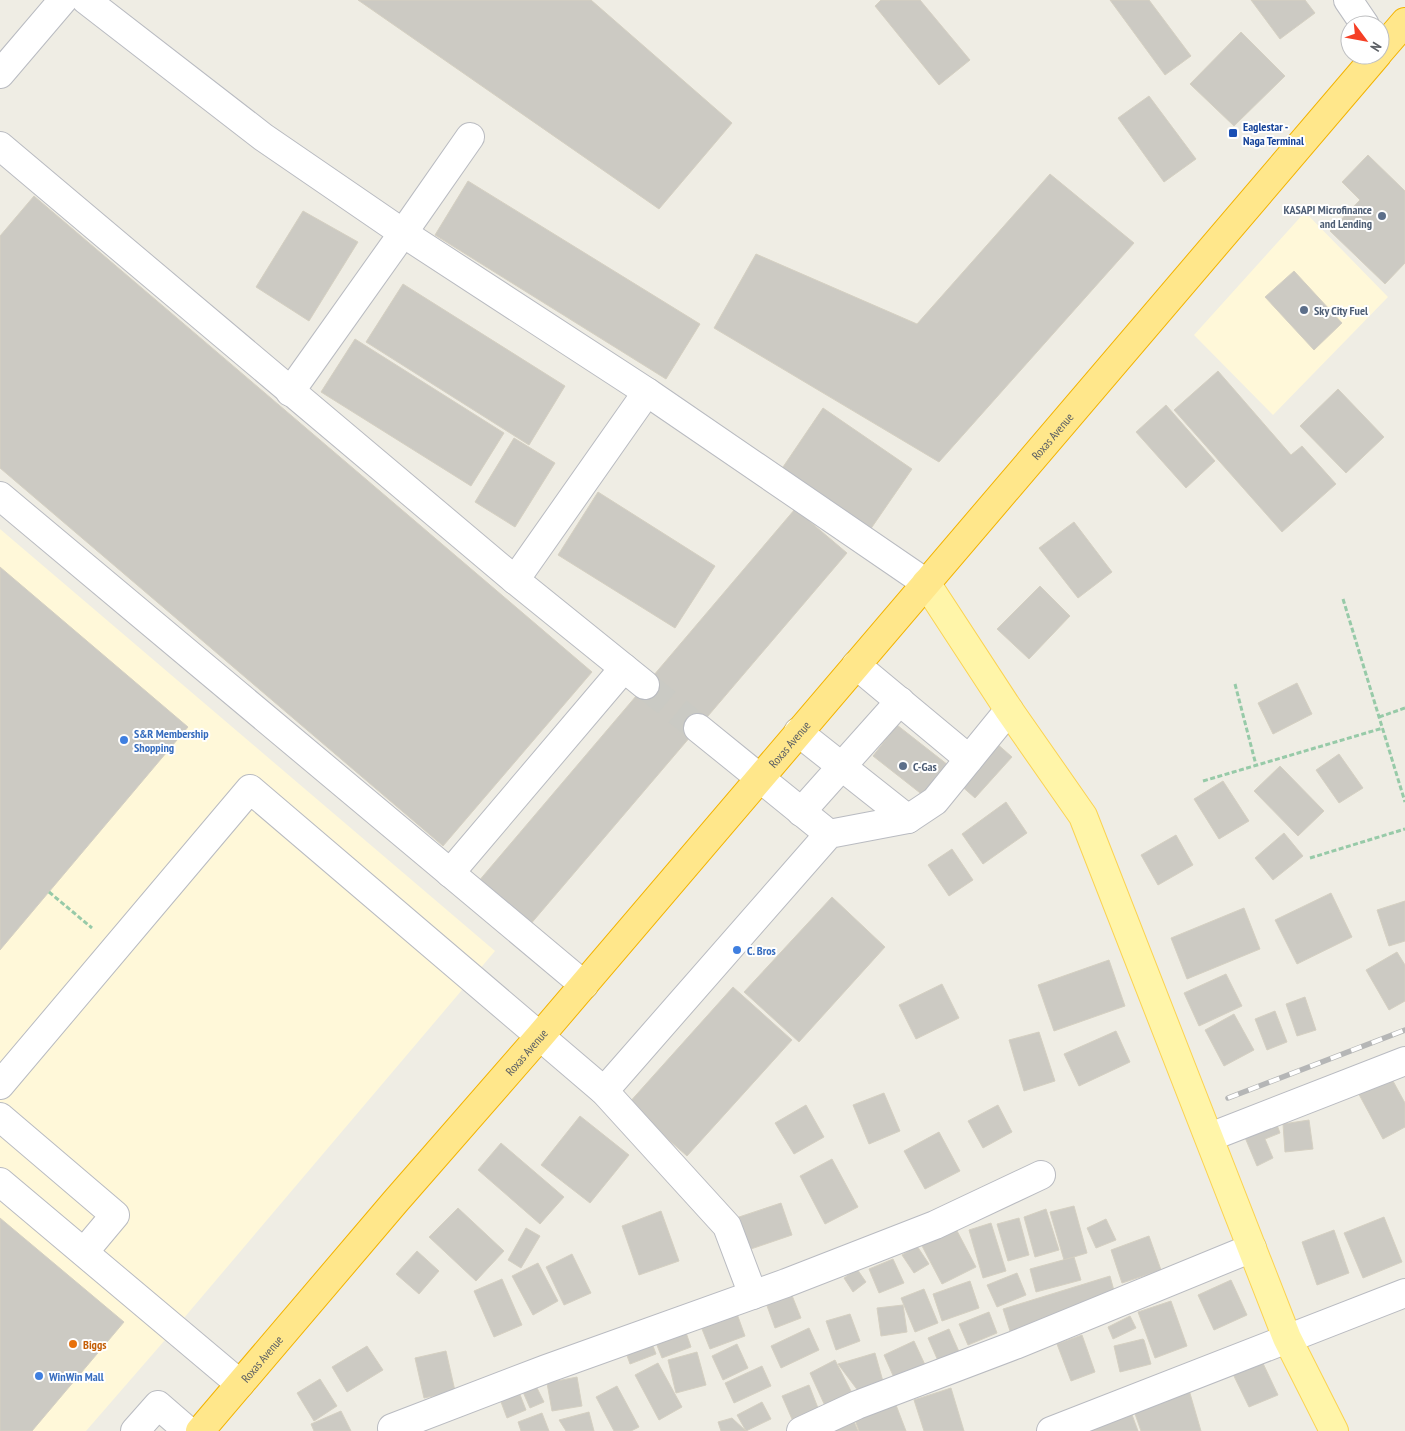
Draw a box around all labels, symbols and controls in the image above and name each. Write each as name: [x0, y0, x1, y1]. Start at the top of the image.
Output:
north arrow: [1340, 15, 1390, 65]
text: N: [1366, 39, 1386, 55]
place label: Eaglestar - Naga Terminal: [1243, 119, 1304, 148]
marker: Eaglestar - Naga Terminal: [1227, 127, 1239, 139]
place label: KASAPI Microfinance and Lending: [1284, 202, 1372, 231]
marker: KASAPI Microfinance and Lending: [1376, 210, 1388, 222]
place label: Sky City Fuel: [1314, 303, 1368, 318]
marker: Sky City Fuel: [1298, 304, 1310, 316]
street label: Roxas Avenue: [1028, 409, 1076, 462]
street label: Roxas Avenue: [765, 718, 813, 770]
place label: S&R Membership Shopping: [134, 726, 209, 755]
marker: S&R Membership Shopping: [118, 734, 130, 746]
place label: C-Gas: [913, 759, 937, 774]
marker: C-Gas: [897, 760, 909, 772]
place label: C. Bros: [747, 943, 776, 958]
marker: C. Bros: [731, 944, 743, 956]
street label: Roxas Avenue: [502, 1026, 550, 1078]
street label: Roxas Avenue: [237, 1332, 286, 1385]
place label: Biggs: [83, 1337, 106, 1352]
marker: Biggs: [67, 1338, 79, 1350]
place label: WinWin Mall: [48, 1369, 104, 1384]
marker: WinWin Mall: [33, 1370, 45, 1382]

